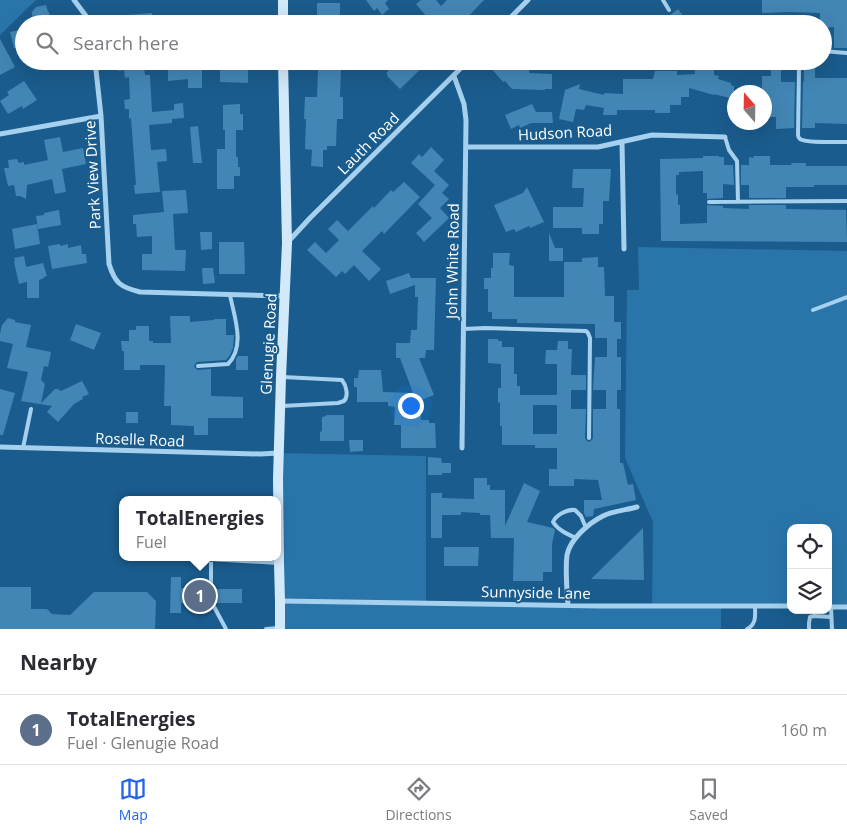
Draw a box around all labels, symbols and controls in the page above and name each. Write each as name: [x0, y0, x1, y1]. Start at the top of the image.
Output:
search box: [15, 15, 832, 70]
icon: search: [33, 29, 61, 57]
text: Search here: [73, 30, 179, 56]
north arrow: [727, 85, 772, 130]
street label: Lauth Road: [333, 108, 403, 178]
street label: Park View Drive: [79, 120, 105, 230]
street label: Hudson Road: [517, 120, 613, 144]
street label: John White Road: [441, 203, 463, 321]
street label: Glenugie Road: [255, 293, 281, 395]
your location: [398, 393, 424, 419]
street label: Roselle Road: [95, 427, 185, 451]
popup: [119, 496, 281, 561]
text: TotalEnergies: [136, 505, 264, 531]
map controls: [787, 524, 832, 614]
button: locate: [787, 524, 832, 569]
text: Fuel: [136, 531, 167, 553]
button: layers: [787, 569, 832, 614]
pin: 1: [184, 577, 216, 615]
street label: Sunnyside Lane: [481, 581, 591, 603]
text: Nearby: [20, 648, 97, 676]
text: TotalEnergies: [67, 706, 195, 732]
text: 1: [31, 719, 41, 741]
text: 160 m: [781, 719, 827, 741]
text: Fuel · Glenugie Road: [67, 732, 219, 754]
tab: Map: [119, 775, 148, 824]
tab: Directions: [385, 775, 452, 824]
tab: Saved: [689, 775, 728, 824]

